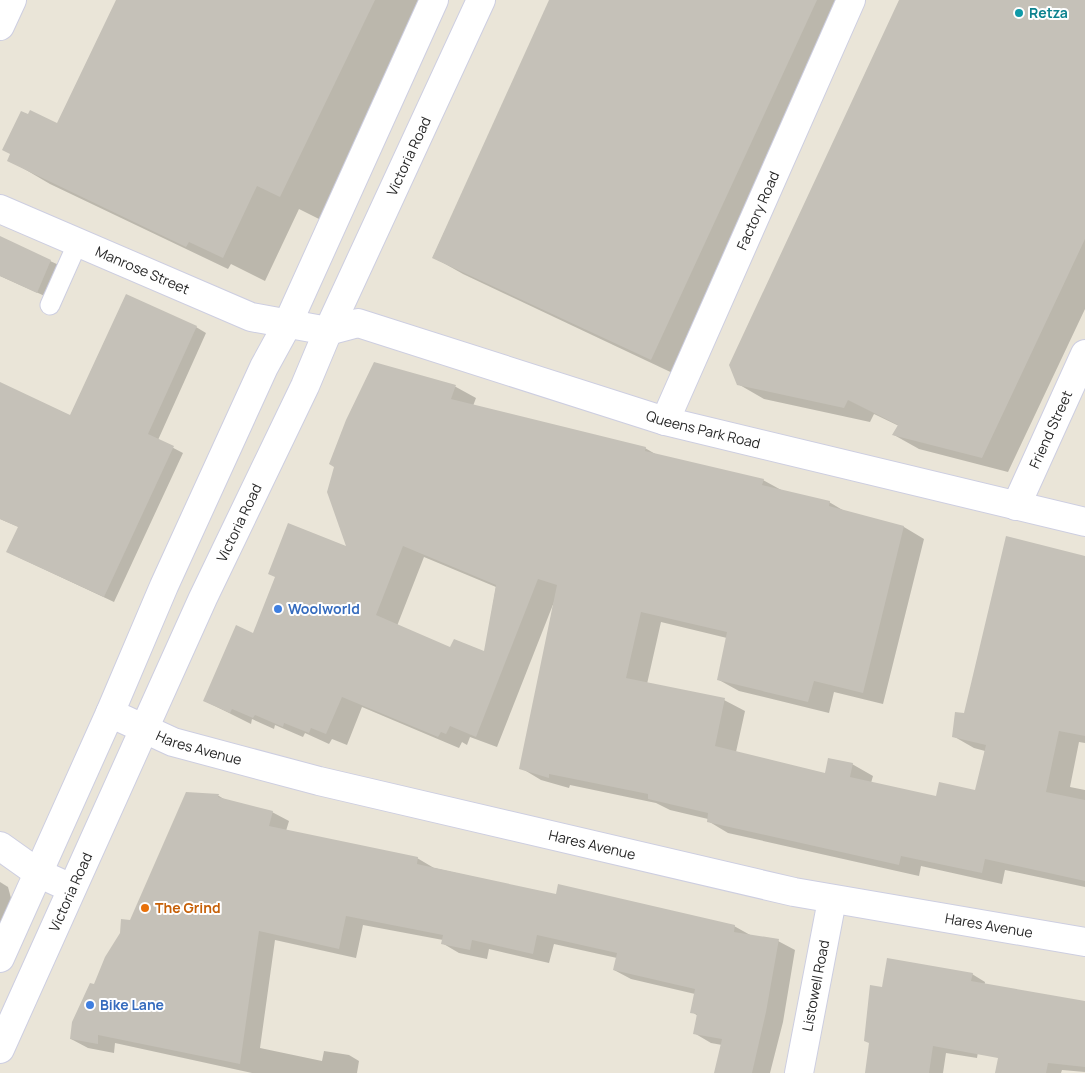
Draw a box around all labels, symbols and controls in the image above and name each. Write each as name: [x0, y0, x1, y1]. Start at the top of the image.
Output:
place label: Retza: [1029, 3, 1068, 22]
marker: Retza: [1013, 7, 1025, 19]
street label: Victoria Road: [382, 113, 435, 199]
street label: Factory Road: [732, 168, 783, 253]
street label: Manrose Street: [93, 241, 193, 299]
street label: Friend Street: [1024, 387, 1076, 471]
street label: Queens Park Road: [644, 406, 762, 453]
street label: Victoria Road: [212, 480, 266, 565]
place label: Woolworld: [288, 599, 360, 618]
marker: Woolworld: [272, 603, 284, 615]
street label: Hares Avenue: [153, 726, 244, 769]
street label: Hares Avenue: [547, 825, 638, 864]
street label: Victoria Road: [44, 849, 96, 935]
place label: The Grind: [155, 898, 221, 917]
marker: The Grind: [139, 902, 151, 914]
street label: Hares Avenue: [944, 908, 1034, 942]
street label: Listowell Road: [797, 938, 833, 1033]
place label: Bike Lane: [100, 995, 164, 1014]
marker: Bike Lane: [84, 999, 96, 1011]

